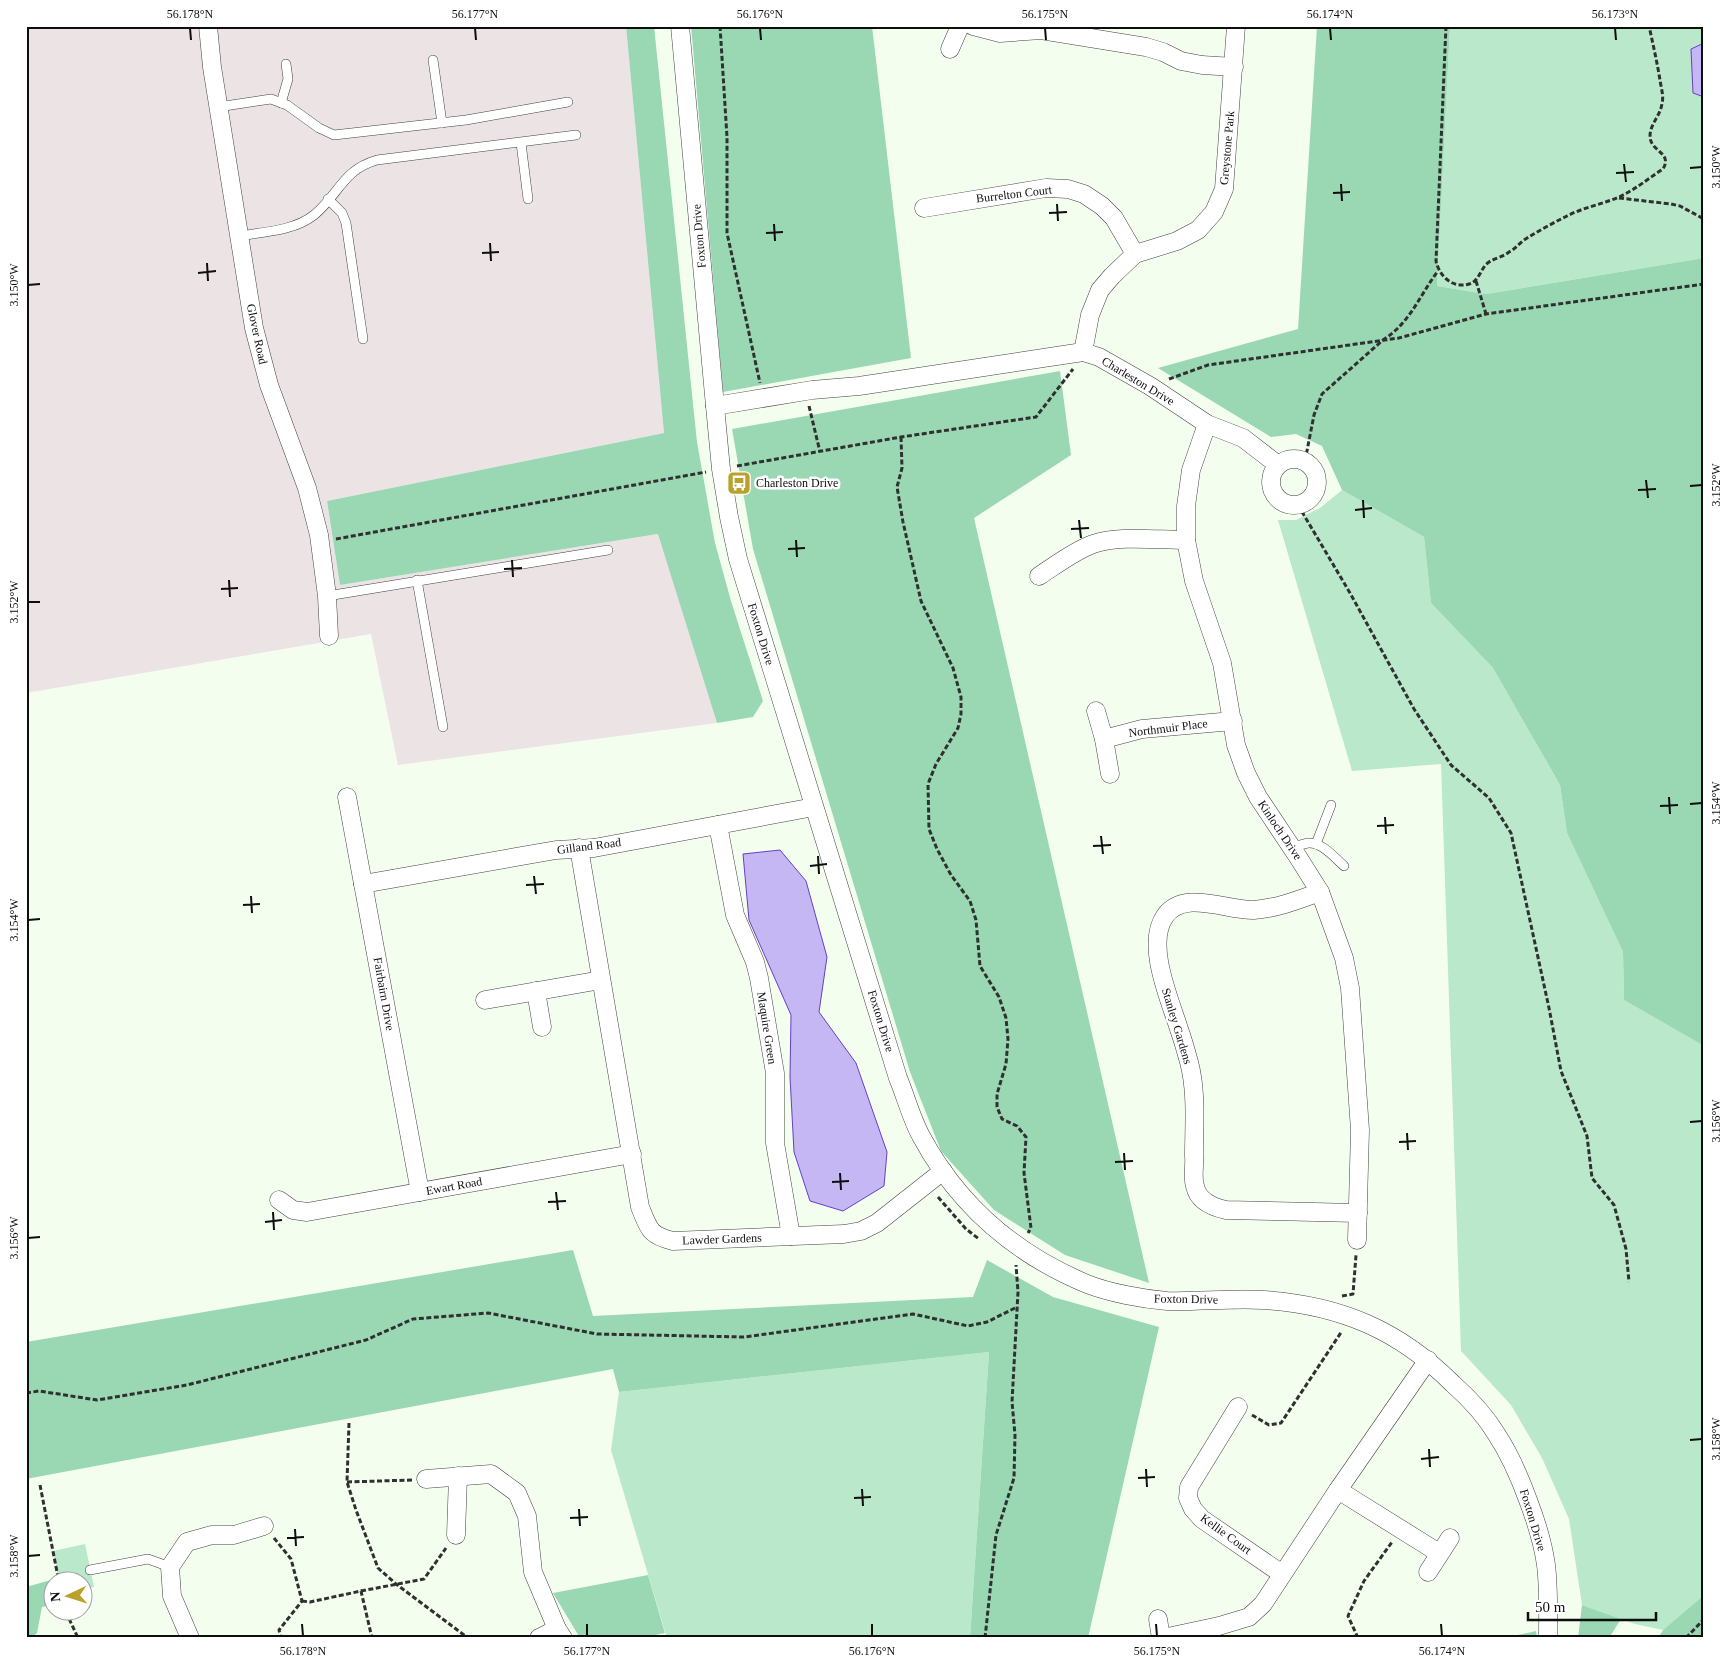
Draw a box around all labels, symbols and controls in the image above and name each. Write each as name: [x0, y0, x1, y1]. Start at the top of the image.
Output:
text: 56.178°N: [167, 7, 214, 21]
text: 56.177°N: [452, 7, 499, 21]
text: 56.176°N: [737, 7, 784, 21]
text: 56.175°N: [1022, 7, 1069, 21]
text: 56.174°N: [1307, 7, 1354, 21]
text: 56.173°N: [1592, 7, 1639, 21]
street label: Greystone Park: [1217, 110, 1237, 186]
text: 3.150°W: [1709, 145, 1723, 189]
street label: Burrelton Court: [975, 182, 1053, 206]
street label: Foxton Drive: [689, 203, 709, 269]
text: 3.150°W: [7, 263, 21, 307]
street label: Glover Road: [244, 302, 270, 366]
street label: Charleston Drive: [1099, 354, 1177, 408]
text: 3.152°W: [1709, 463, 1723, 507]
bus stop icon: Charleston Drive: [726, 470, 752, 496]
place label: Charleston Drive: [756, 476, 838, 490]
text: 3.152°W: [7, 580, 21, 624]
street label: Foxton Drive: [745, 601, 777, 667]
street label: Northmuir Place: [1128, 716, 1208, 740]
text: 3.154°W: [1709, 781, 1723, 825]
street label: Kinloch Drive: [1255, 797, 1305, 863]
street label: Gilland Road: [556, 835, 622, 857]
text: 3.154°W: [7, 898, 21, 942]
street label: Fairbairn Drive: [371, 956, 397, 1032]
street label: Stanley Gardens: [1159, 986, 1195, 1066]
street label: Foxton Drive: [865, 988, 897, 1054]
street label: Maquire Green: [754, 991, 780, 1065]
text: 3.156°W: [1709, 1099, 1723, 1143]
street label: Ewart Road: [425, 1174, 483, 1198]
text: 3.156°W: [7, 1216, 21, 1260]
street label: Lawder Gardens: [682, 1231, 762, 1247]
street label: Foxton Drive: [1154, 1291, 1218, 1307]
text: 3.158°W: [1709, 1417, 1723, 1461]
street label: Foxton Drive: [1517, 1487, 1549, 1553]
street label: Kellie Court: [1198, 1511, 1255, 1558]
text: 3.158°W: [7, 1534, 21, 1578]
north arrow: [42, 1572, 92, 1622]
scale bar: [1528, 1589, 1655, 1621]
text: N: [48, 1591, 63, 1602]
text: 50 m: [1535, 1599, 1566, 1615]
text: 56.178°N: [280, 1644, 327, 1658]
text: 56.177°N: [564, 1644, 611, 1658]
text: 56.176°N: [849, 1644, 896, 1658]
text: 56.175°N: [1134, 1644, 1181, 1658]
text: 56.174°N: [1419, 1644, 1466, 1658]

